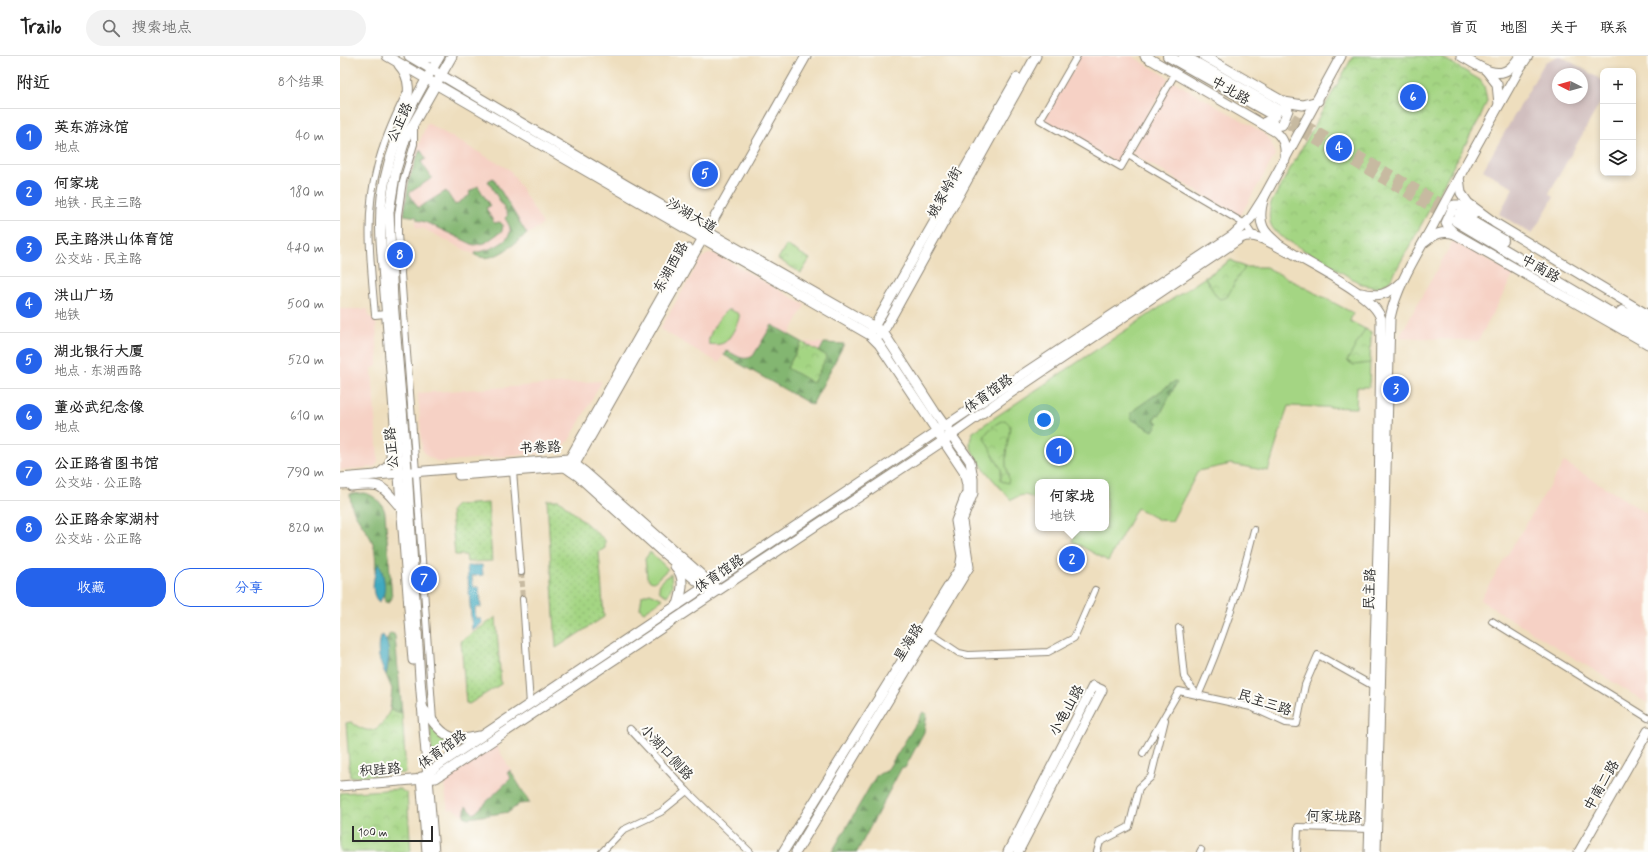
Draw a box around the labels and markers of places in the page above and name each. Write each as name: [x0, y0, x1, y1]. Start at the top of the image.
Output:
pin: 6: [1400, 82, 1426, 112]
pin: 4: [1326, 133, 1352, 163]
pin: 5: [692, 159, 718, 189]
pin: 8: [387, 240, 413, 270]
pin: 3: [1383, 374, 1409, 404]
pin: 1: [1046, 436, 1072, 466]
pin: 2: [1059, 544, 1085, 574]
pin: 7: [411, 564, 437, 594]

